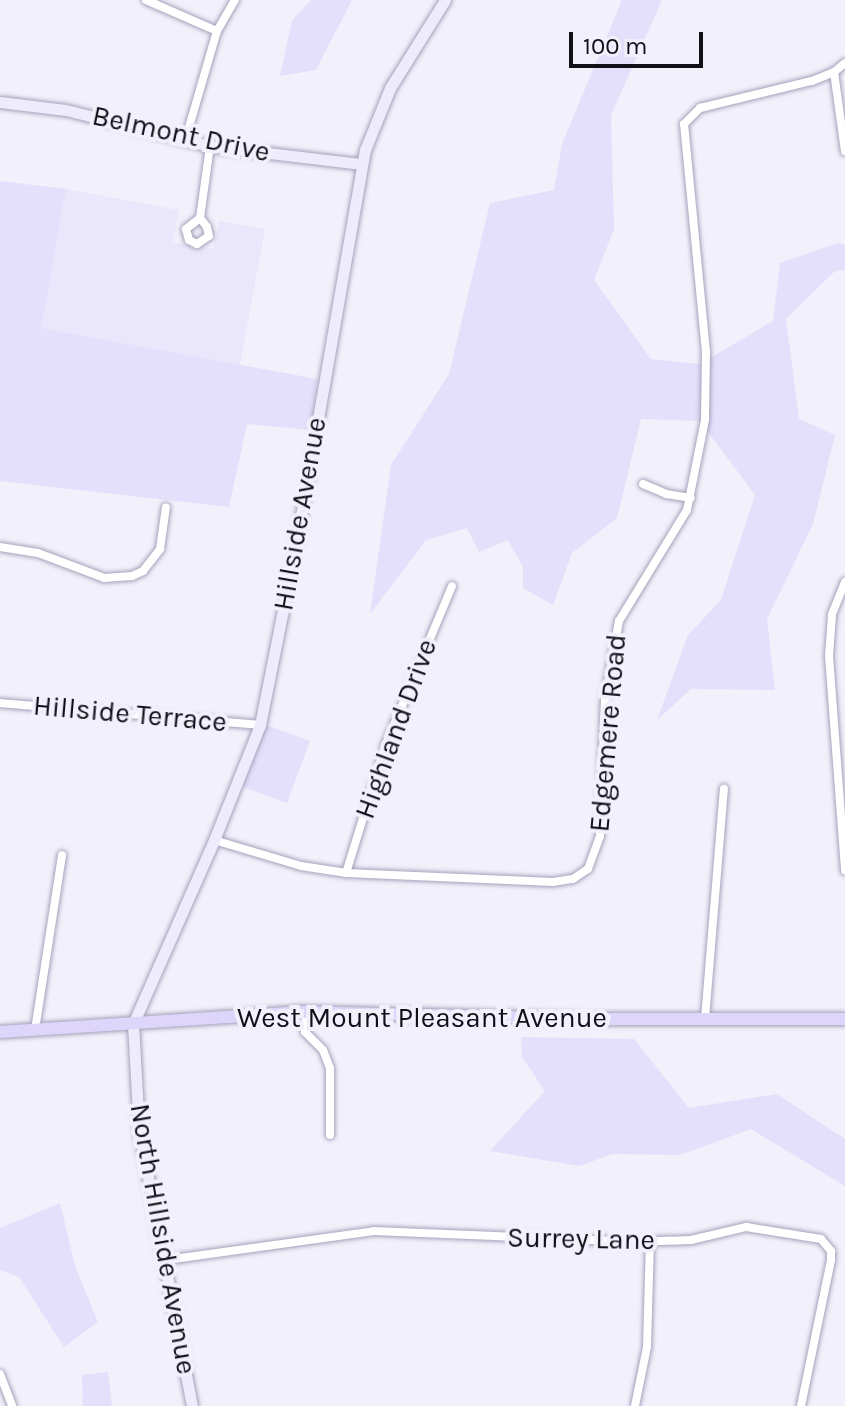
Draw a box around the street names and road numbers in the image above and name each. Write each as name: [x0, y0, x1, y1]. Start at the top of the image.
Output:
street label: Belmont Drive: [89, 99, 273, 169]
street label: Hillside Avenue: [266, 415, 334, 613]
street label: Edgemere Road: [583, 633, 633, 833]
street label: Highland Drive: [348, 635, 444, 823]
street label: Hillside Terrace: [32, 689, 228, 739]
street label: West Mount Pleasant Avenue: [237, 1001, 607, 1035]
street label: North Hillside Avenue: [123, 1101, 203, 1377]
street label: Surrey Lane: [507, 1221, 655, 1257]

